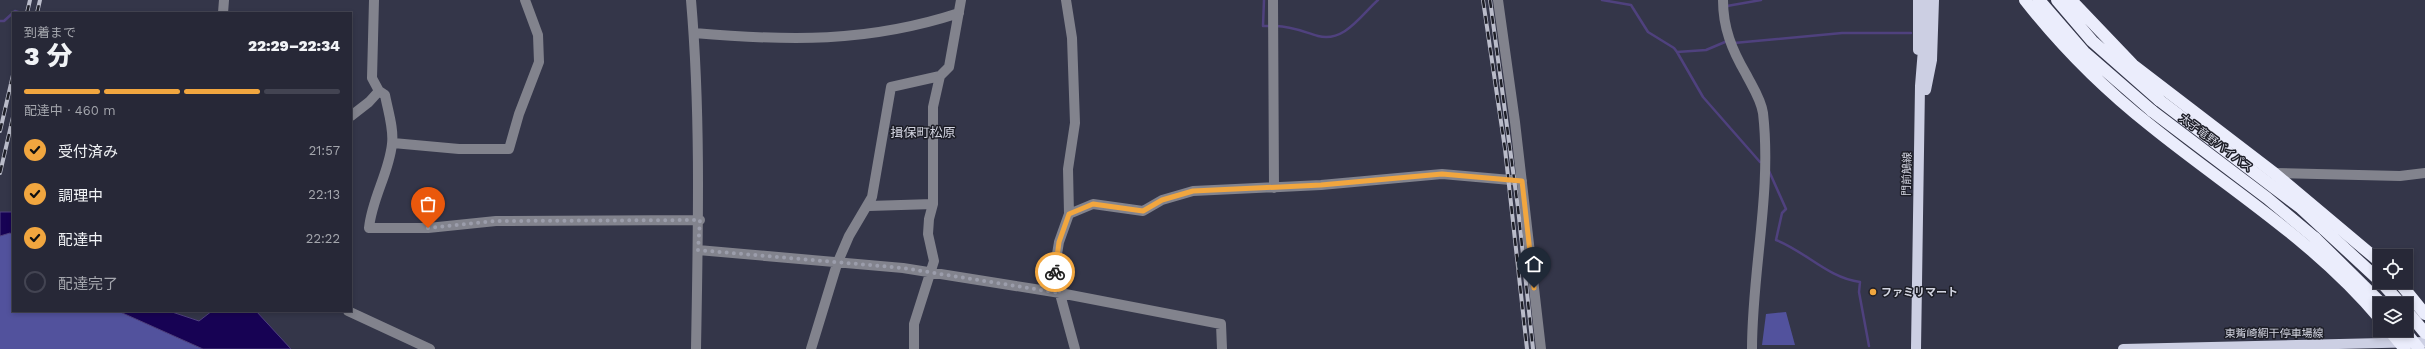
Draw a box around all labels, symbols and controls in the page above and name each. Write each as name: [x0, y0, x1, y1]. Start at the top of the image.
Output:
text: 到着まで: [24, 25, 76, 40]
text: 22:29–22:34: [248, 37, 340, 55]
text: 3 分: [24, 41, 72, 71]
text: 配達中 · 460 m: [24, 103, 116, 118]
street label: 太子竜野バイパス: [2177, 111, 2255, 175]
district label: 揖保町松原: [890, 125, 956, 140]
icon: check: [24, 139, 46, 161]
text: 受付済み: [58, 143, 118, 161]
text: 21:57: [309, 143, 340, 158]
street label: 門前鵤線: [1900, 152, 1914, 196]
icon: check: [24, 183, 46, 205]
text: 調理中: [58, 187, 103, 205]
text: 22:13: [308, 187, 340, 202]
pin: [411, 187, 445, 228]
icon: bag: [417, 193, 439, 215]
icon: check: [24, 227, 46, 249]
text: 配達中: [58, 231, 103, 249]
text: 22:22: [306, 231, 340, 246]
pin: [1517, 247, 1551, 288]
map controls: [2373, 249, 2413, 337]
button: locate: [2373, 249, 2413, 289]
courier: [1035, 252, 1075, 292]
icon: home: [1523, 253, 1545, 275]
icon: bike: [1044, 261, 1066, 283]
text: 配達完了: [58, 275, 118, 293]
place label: ファミリマート: [1881, 286, 1958, 299]
marker: ファミリマート: [1868, 287, 1878, 297]
button: layers: [2373, 297, 2413, 337]
street label: 東觜崎網干停車場線: [2225, 327, 2324, 340]

